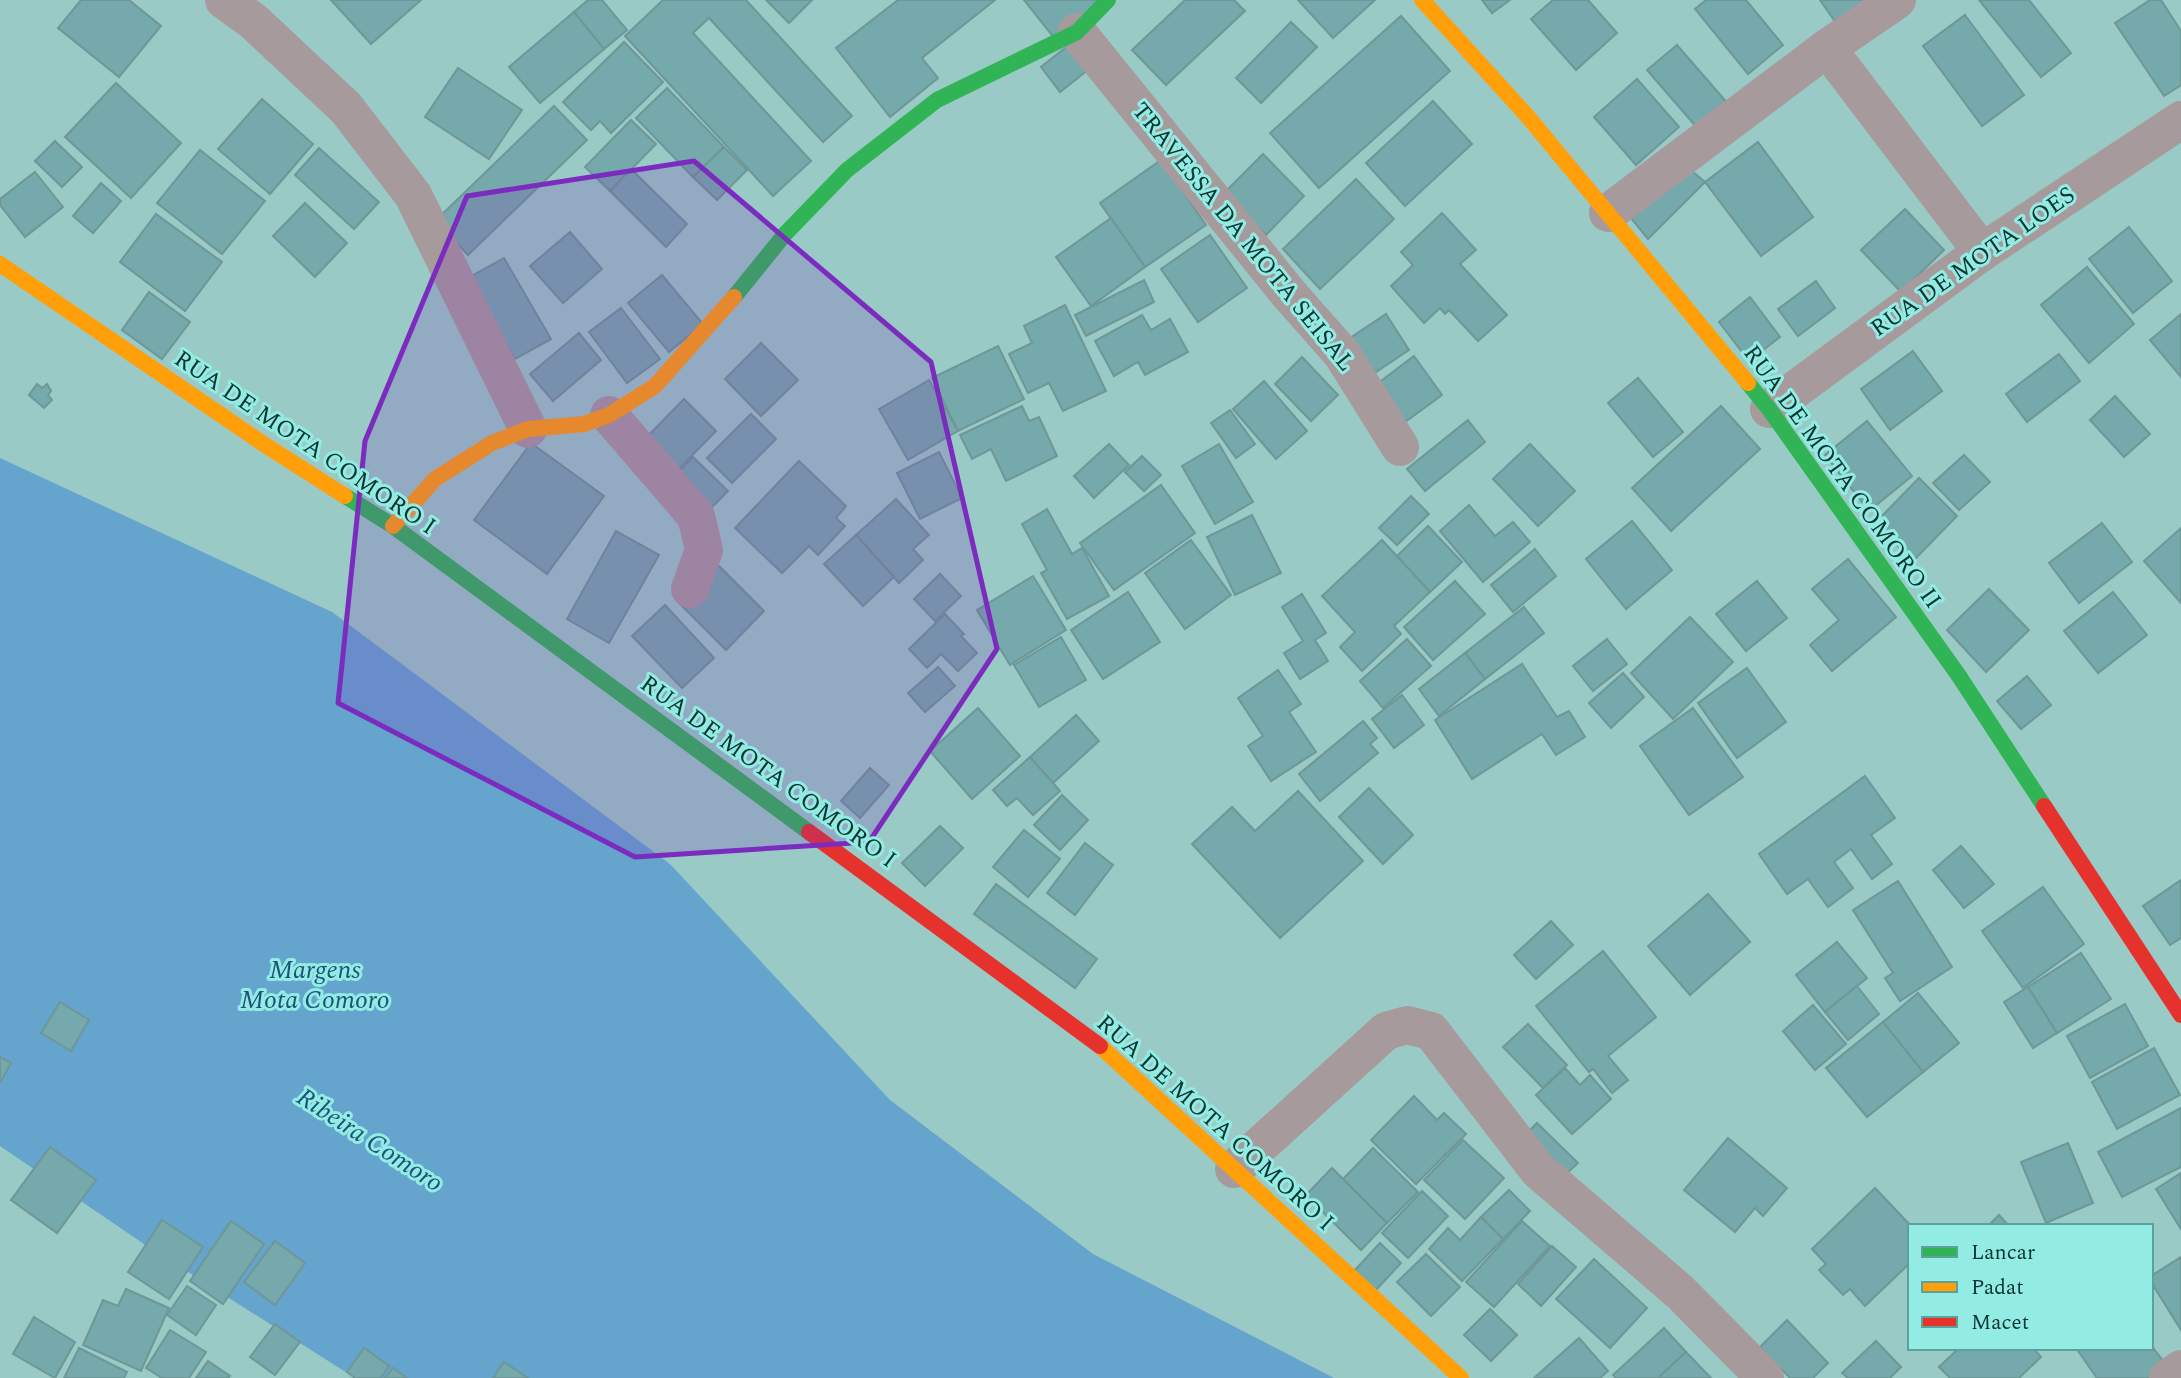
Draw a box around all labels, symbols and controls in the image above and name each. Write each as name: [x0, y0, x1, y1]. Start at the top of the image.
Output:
street label: TRAVESSA DA MOTA SEISAL: [1123, 94, 1363, 380]
street label: RUA DE MOTA LOES: [1863, 178, 2083, 346]
street label: RUA DE MOTA COMORO II: [1734, 338, 1950, 616]
street label: RUA DE MOTA COMORO I: [167, 342, 443, 544]
street label: RUA DE MOTA COMORO I: [632, 667, 904, 877]
water label: Margens Mota Comoro: [240, 950, 390, 1020]
street label: RUA DE MOTA COMORO I: [1088, 1006, 1342, 1240]
water label: Ribeira Comoro: [289, 1077, 451, 1203]
legend: [1908, 1224, 2153, 1350]
text: Lancar: [1971, 1237, 2035, 1269]
text: Padat: [1971, 1272, 2024, 1304]
text: Macet: [1971, 1307, 2029, 1339]

